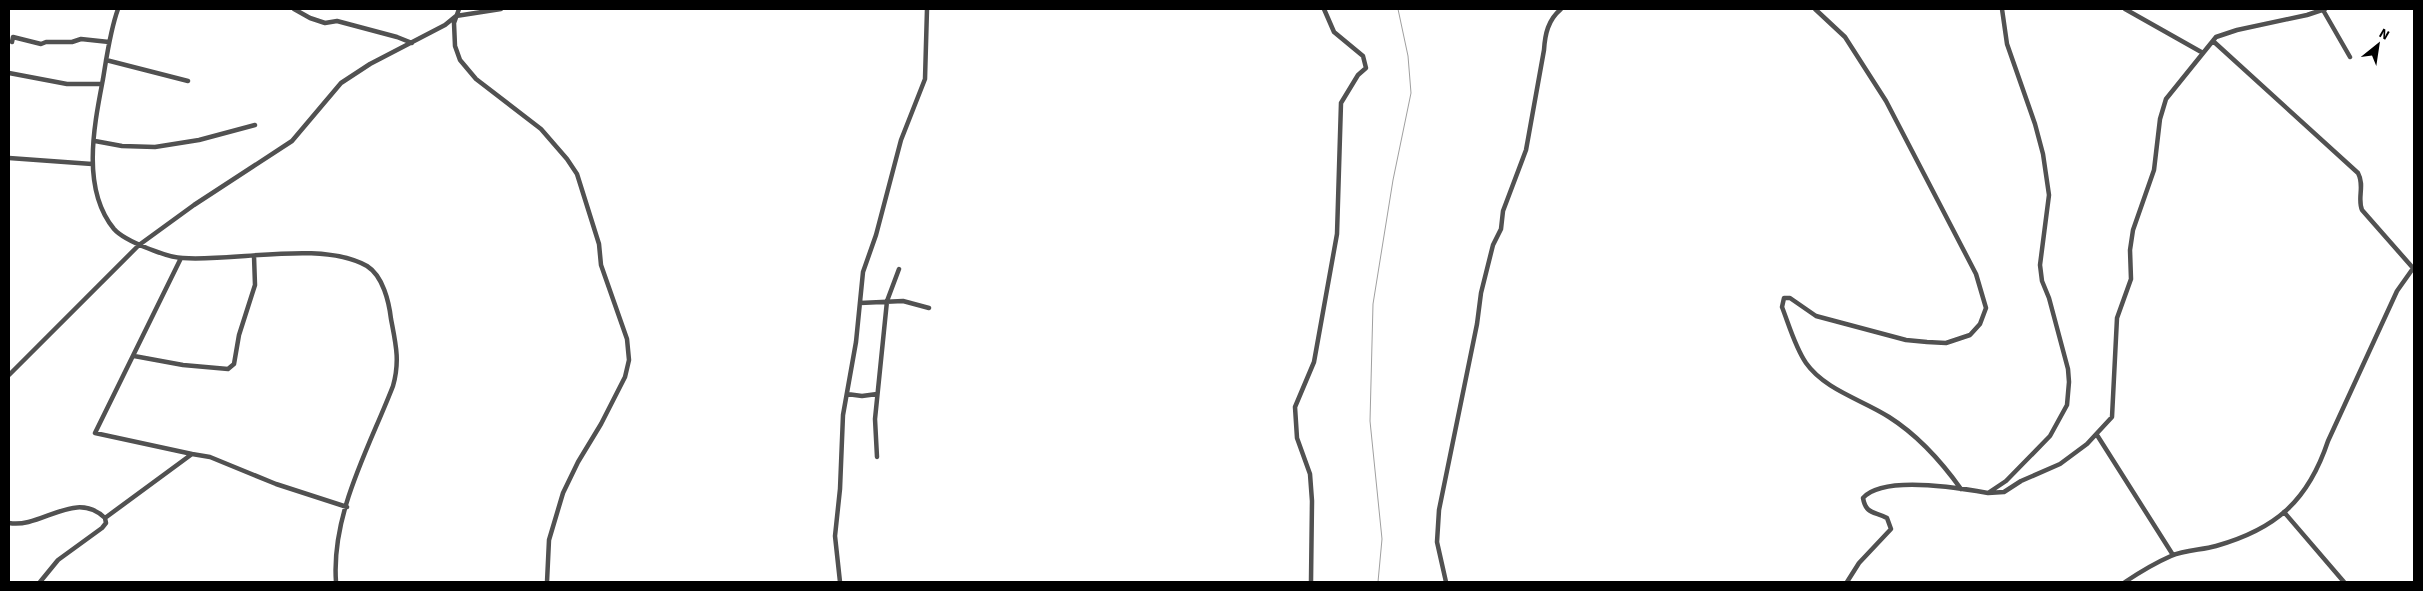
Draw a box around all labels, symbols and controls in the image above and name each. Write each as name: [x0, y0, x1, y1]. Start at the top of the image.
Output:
north arrow: [2353, 20, 2403, 70]
text: N: [2375, 24, 2393, 46]

